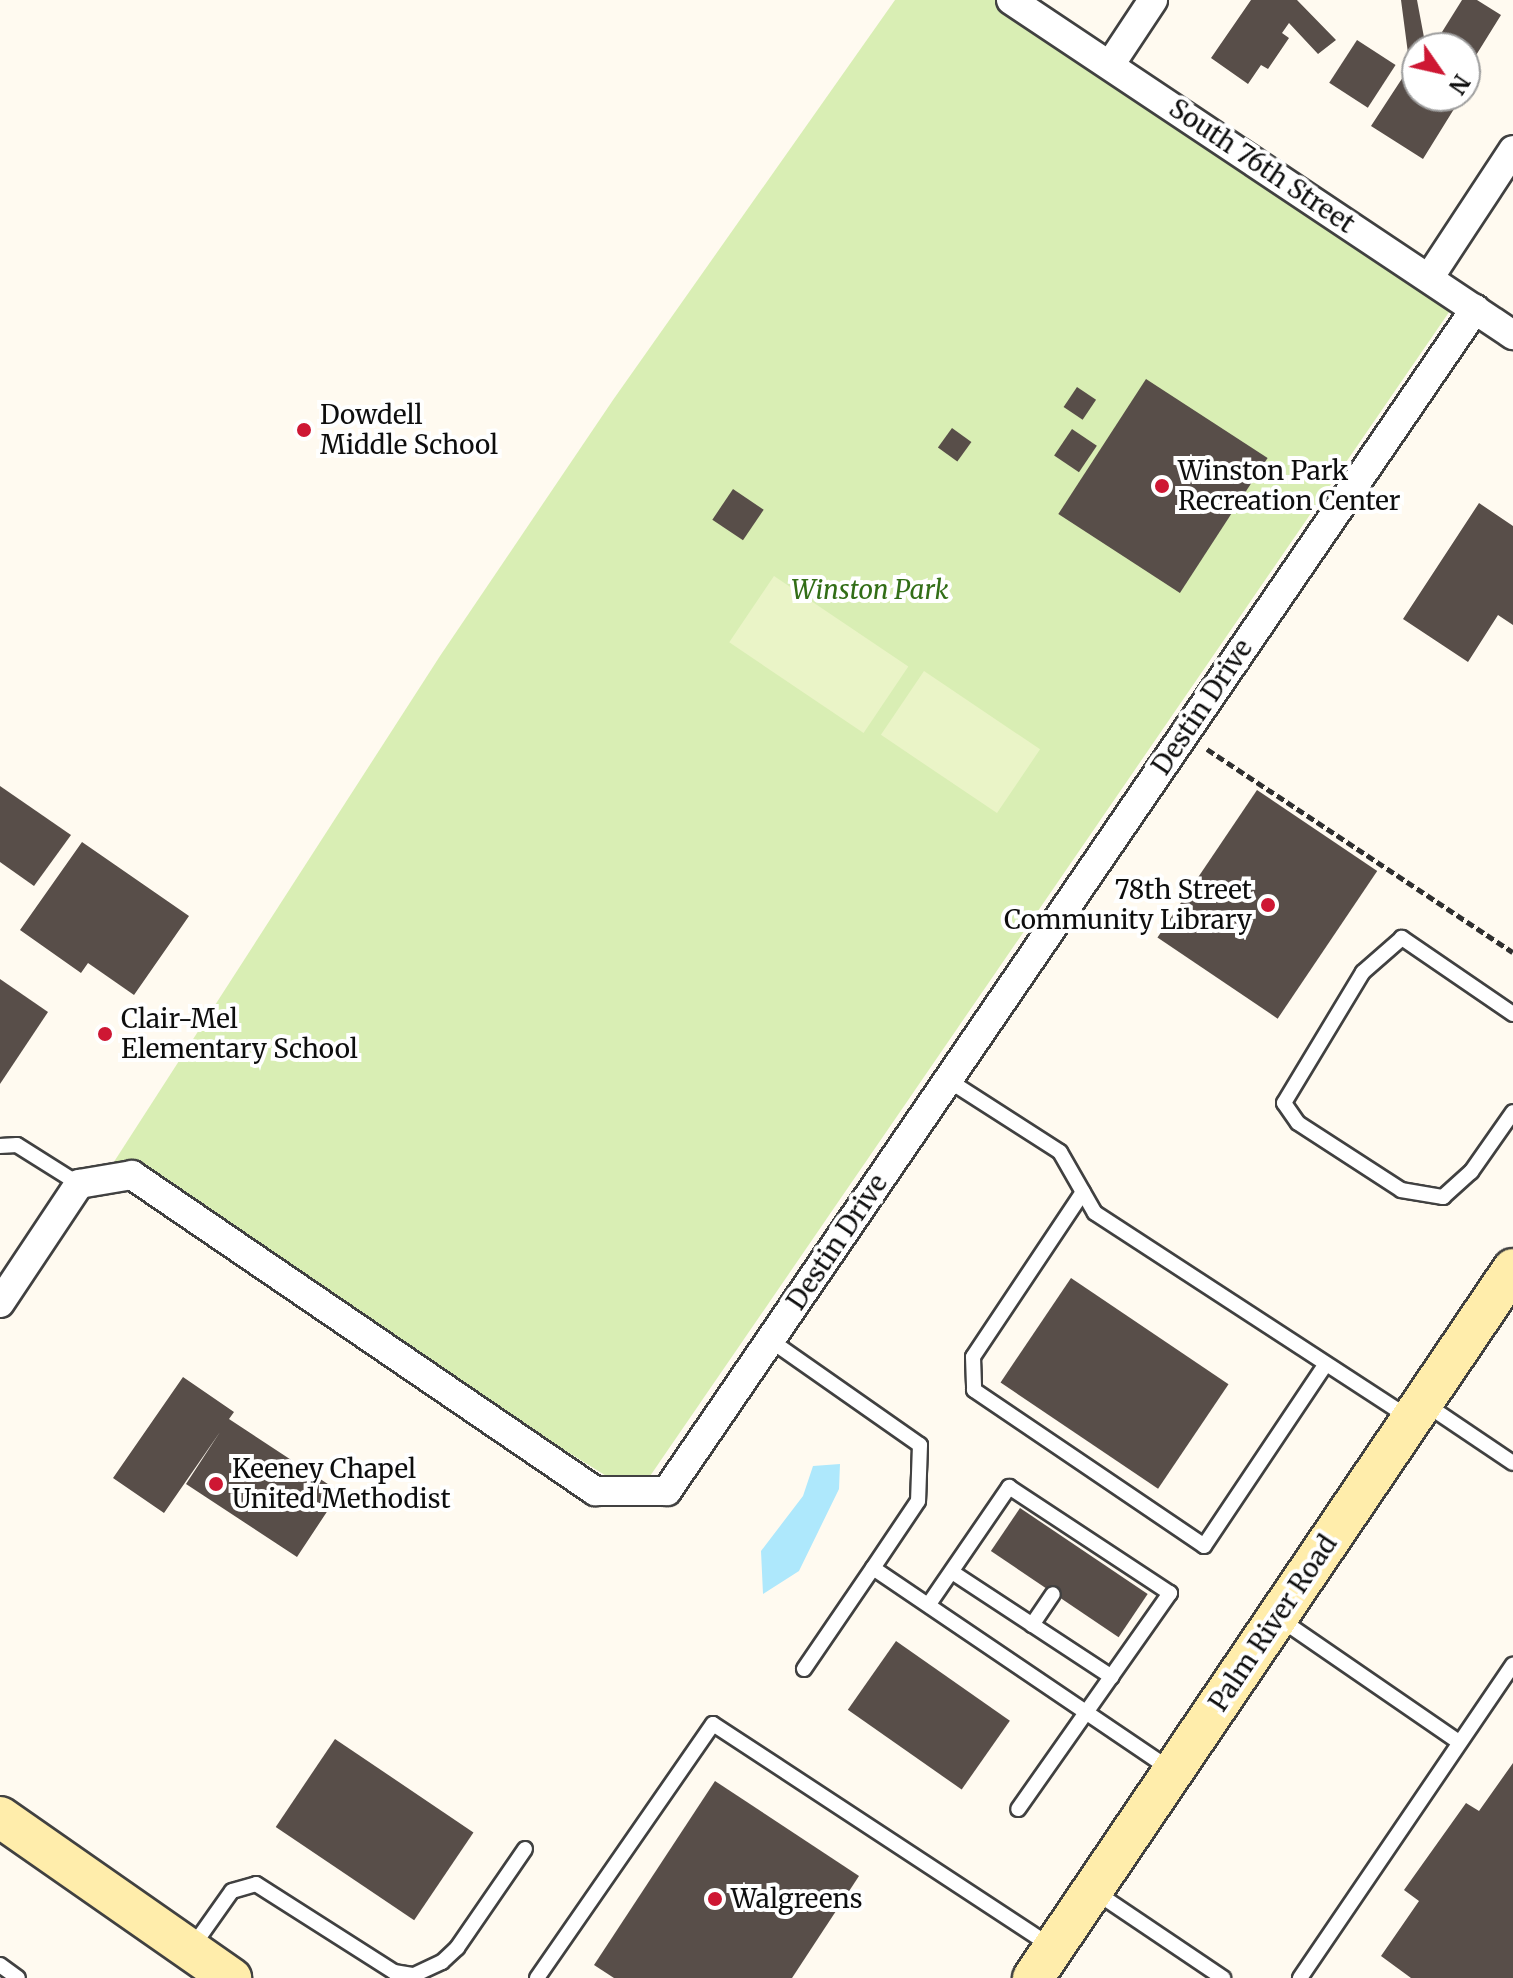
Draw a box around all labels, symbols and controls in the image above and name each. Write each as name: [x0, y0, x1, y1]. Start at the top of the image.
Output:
north arrow: [1401, 32, 1481, 112]
text: N: [1443, 69, 1476, 99]
street label: South 76th Street: [1163, 92, 1361, 240]
place label: Dowdell Middle School: [320, 399, 498, 460]
marker: Dowdell Middle School: [295, 421, 313, 439]
place label: Winston Park Recreation Center: [1178, 455, 1400, 516]
marker: Winston Park Recreation Center: [1153, 477, 1171, 495]
park label: Winston Park: [791, 574, 949, 606]
street label: Destin Drive: [1145, 633, 1259, 781]
place label: 78th Street Community Library: [1004, 874, 1252, 936]
marker: 78th Street Community Library: [1259, 896, 1277, 914]
place label: Clair-Mel Elementary School: [121, 1003, 358, 1064]
marker: Clair-Mel Elementary School: [96, 1025, 114, 1043]
street label: Destin Drive: [780, 1168, 894, 1316]
place label: Keeney Chapel United Methodist: [232, 1453, 451, 1514]
marker: Keeney Chapel United Methodist: [207, 1475, 225, 1493]
street label: Palm River Road: [1203, 1529, 1343, 1717]
place label: Walgreens: [731, 1883, 862, 1915]
marker: Walgreens: [706, 1890, 724, 1908]

